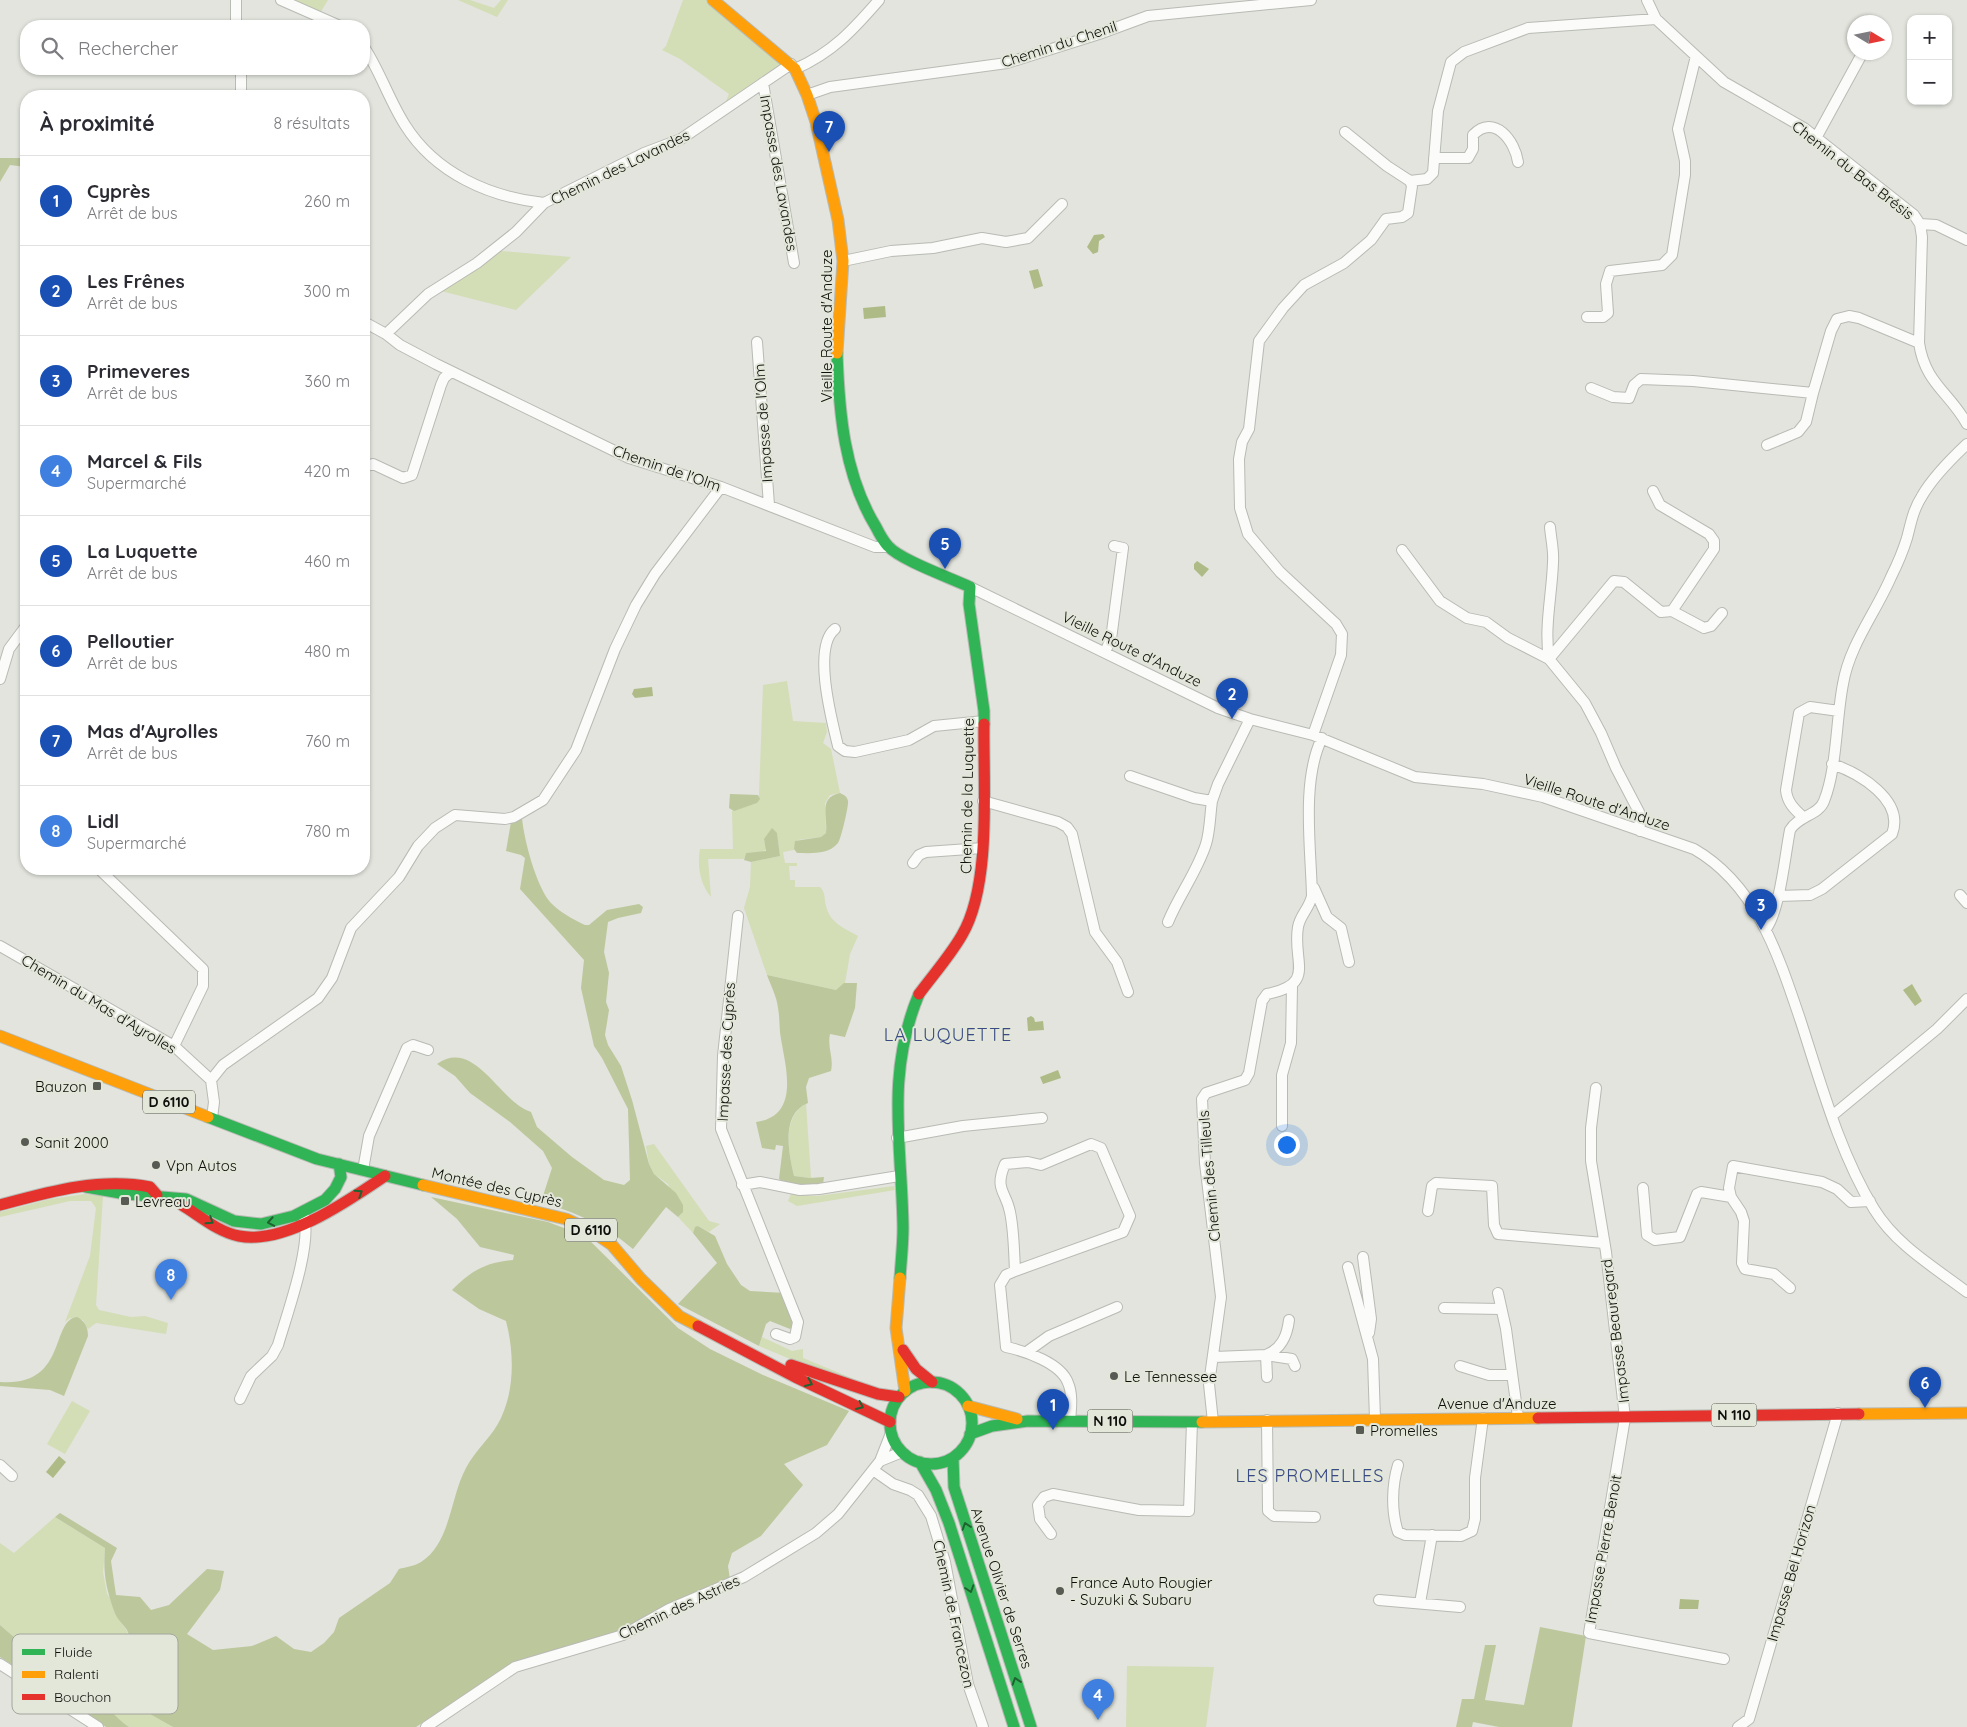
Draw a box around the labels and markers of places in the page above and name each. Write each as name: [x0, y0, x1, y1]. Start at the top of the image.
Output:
pin: 7: [813, 111, 845, 152]
pin: 5: [929, 528, 961, 569]
pin: 2: [1216, 678, 1248, 719]
pin: 3: [1745, 889, 1777, 930]
place label: Bauzon: [35, 1077, 87, 1096]
marker: Bauzon: [91, 1080, 103, 1092]
place label: Sanit 2000: [35, 1133, 109, 1152]
marker: Sanit 2000: [19, 1136, 31, 1148]
place label: Vpn Autos: [166, 1156, 237, 1175]
marker: Vpn Autos: [150, 1159, 162, 1171]
place label: Levreau: [135, 1192, 191, 1211]
marker: Levreau: [119, 1195, 131, 1207]
pin: 8: [155, 1259, 187, 1300]
place label: Le Tennessee: [1124, 1367, 1217, 1386]
pin: 6: [1909, 1367, 1941, 1408]
marker: Le Tennessee: [1108, 1370, 1120, 1382]
pin: 1: [1037, 1389, 1069, 1430]
place label: Promelles: [1370, 1421, 1438, 1440]
marker: Promelles: [1354, 1424, 1366, 1436]
place label: France Auto Rougier - Suzuki & Subaru: [1070, 1573, 1213, 1609]
marker: France Auto Rougier - Suzuki & Subaru: [1054, 1585, 1066, 1597]
pin: 4: [1082, 1679, 1114, 1720]

